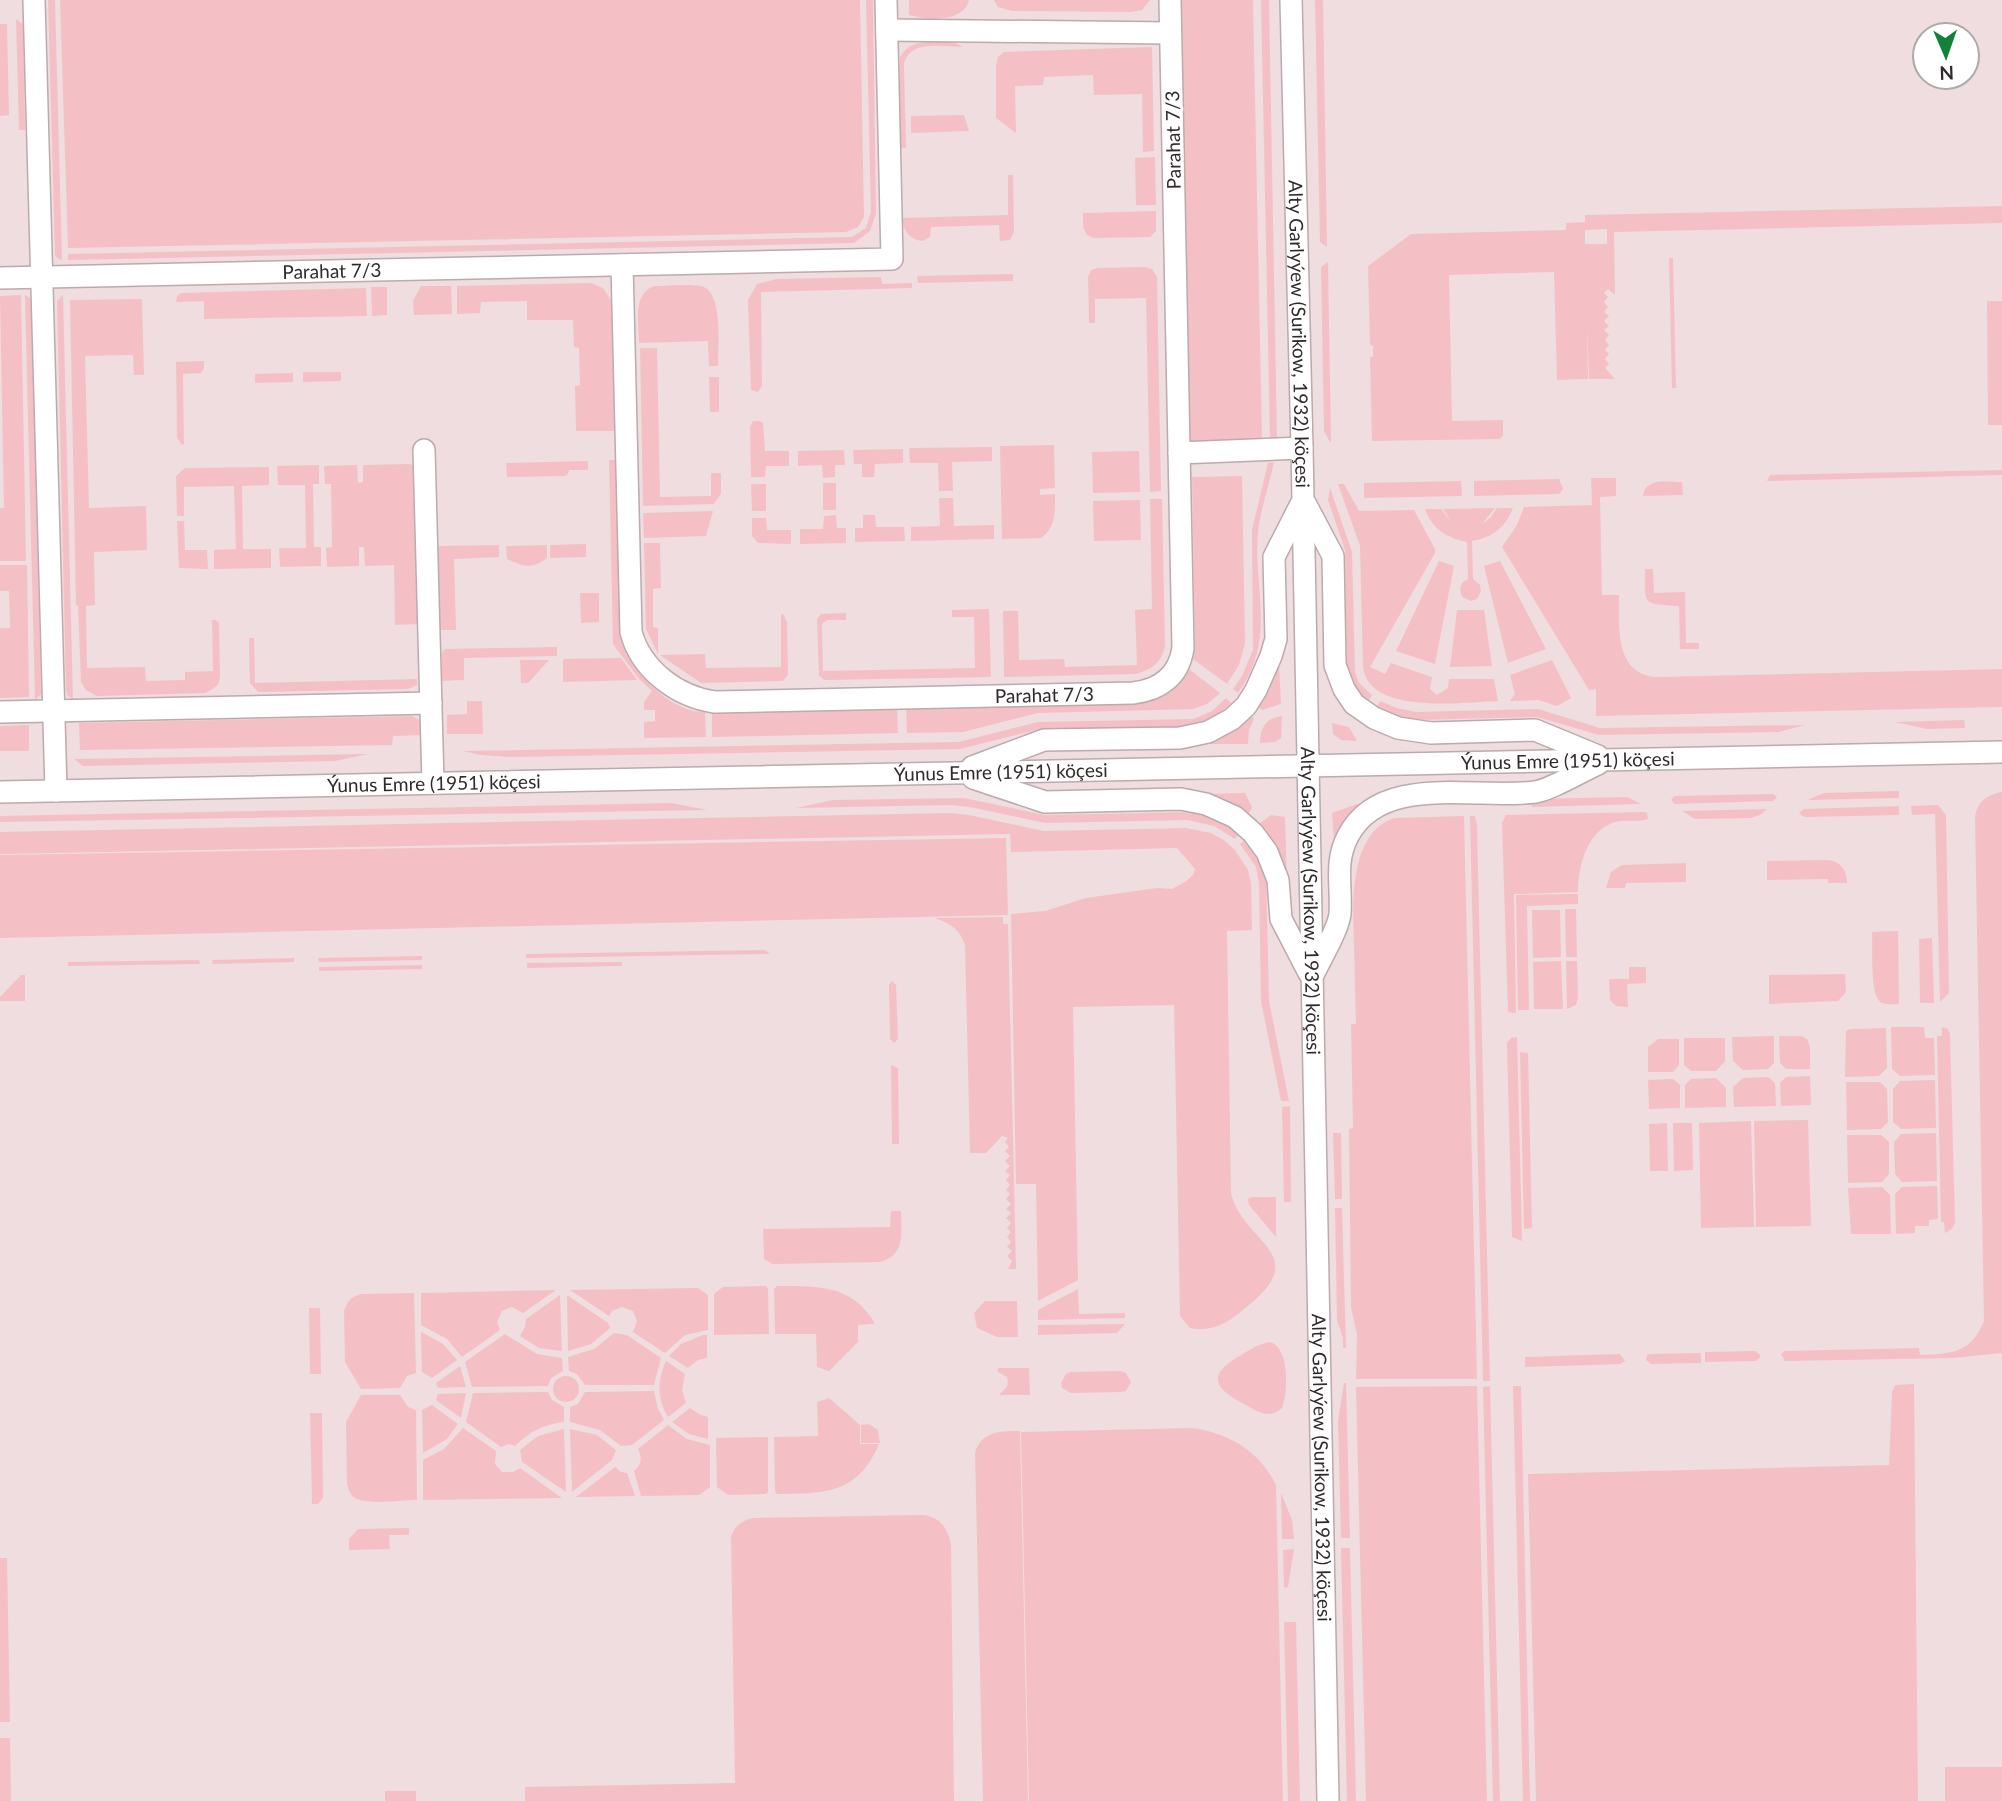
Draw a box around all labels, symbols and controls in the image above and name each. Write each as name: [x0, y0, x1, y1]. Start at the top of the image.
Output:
north arrow: [1911, 21, 1981, 91]
text: N: [1939, 62, 1954, 85]
street label: Parahat 7/3: [1160, 90, 1185, 190]
street label: Alty Garlyýew (Surikow, 1932) köçesi: [1284, 180, 1315, 488]
street label: Parahat 7/3: [282, 258, 382, 283]
street label: Parahat 7/3: [995, 682, 1094, 707]
street label: Alty Garlyýew (Surikow, 1932) köçesi: [1297, 746, 1326, 1055]
street label: Ýunus Emre (1951) köçesi: [1461, 747, 1675, 774]
street label: Ýunus Emre (1951) köçesi: [894, 758, 1108, 785]
street label: Ýunus Emre (1951) köçesi: [327, 769, 541, 796]
street label: Alty Garlyýew (Surikow, 1932) köçesi: [1308, 1313, 1337, 1622]

